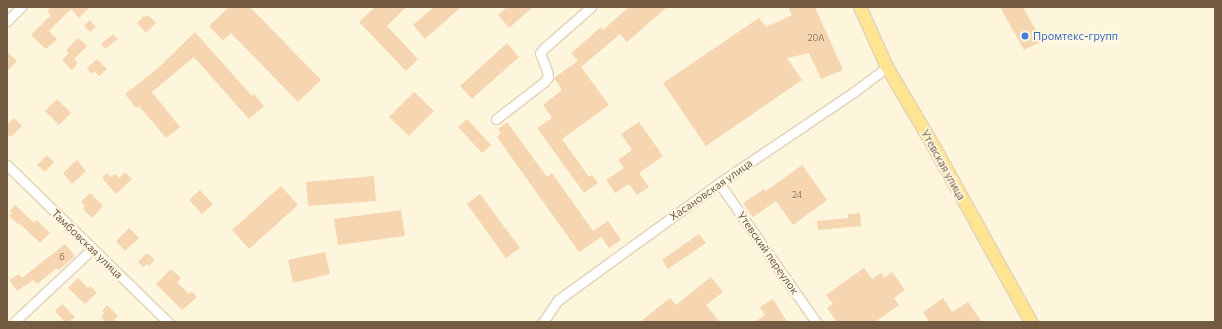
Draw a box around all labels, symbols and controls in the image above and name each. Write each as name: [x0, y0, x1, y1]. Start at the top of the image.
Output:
place label: Промтекс-групп: [1033, 29, 1118, 43]
marker: Промтекс-групп: [1020, 31, 1030, 41]
house number: 20А: [808, 33, 824, 43]
street label: Утевская улица: [918, 127, 968, 203]
street label: Хасановская улица: [667, 156, 755, 224]
house number: 24: [792, 190, 802, 200]
street label: Тамбовская улица: [49, 207, 125, 281]
street label: Утевский переулок: [734, 209, 802, 297]
house number: 6: [59, 252, 65, 262]

